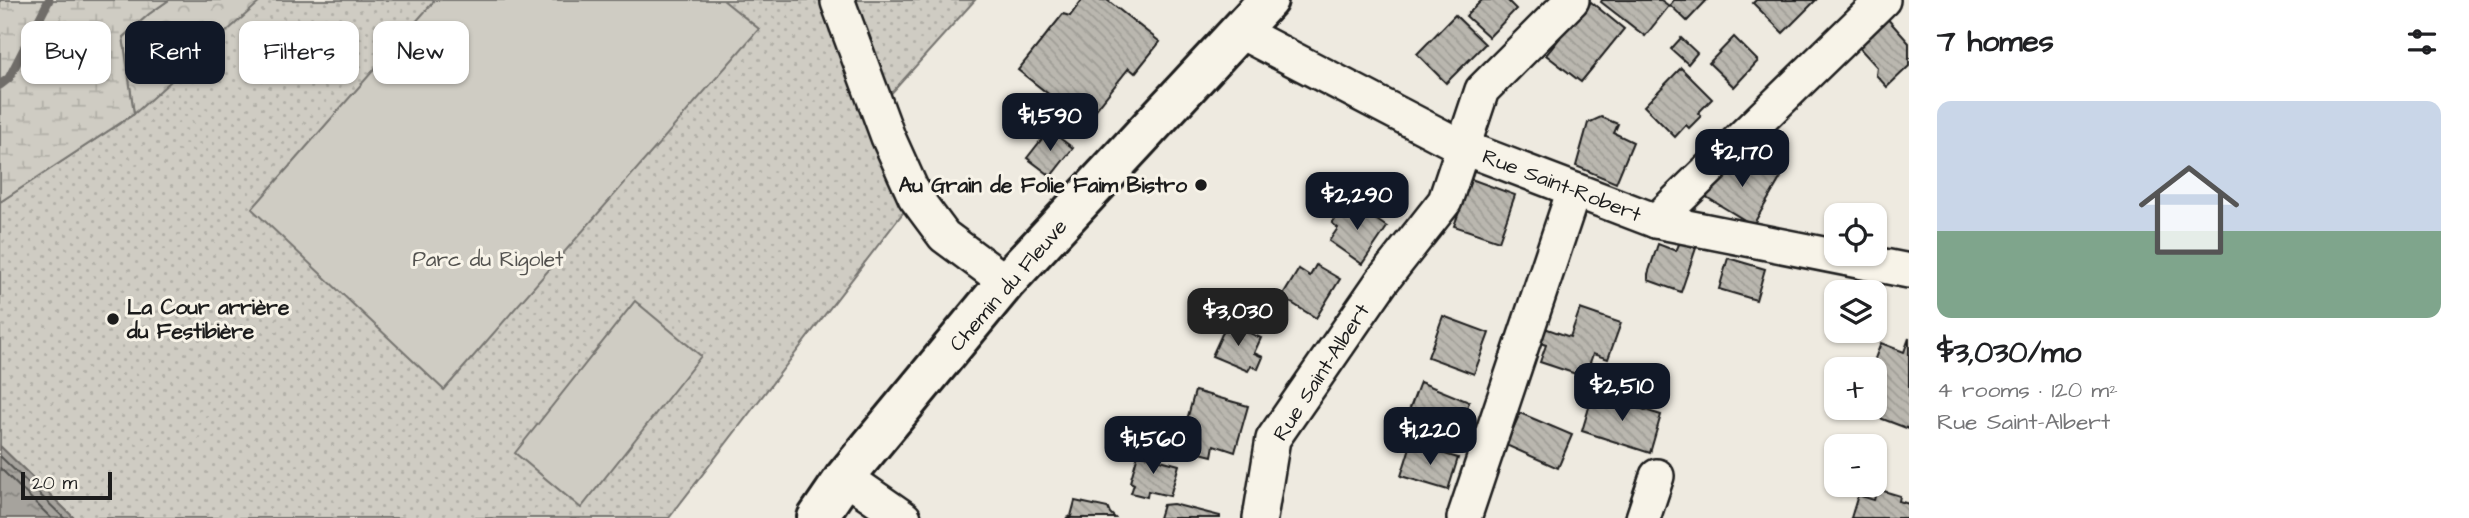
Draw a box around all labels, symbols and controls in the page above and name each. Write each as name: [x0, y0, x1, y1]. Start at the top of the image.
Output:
chip: Buy: [21, 21, 111, 84]
chip: Rent: [125, 21, 225, 84]
chip: Filters: [239, 21, 359, 84]
chip: New: [373, 21, 469, 84]
text: 7 homes: [1937, 21, 2054, 63]
icon: filters: [2403, 23, 2441, 61]
pin: $1,590: [993, 94, 1107, 153]
text: $1,590: [1018, 100, 1082, 132]
pin: $2,170: [1685, 130, 1799, 189]
text: $2,170: [1711, 136, 1773, 168]
street label: Rue Saint-Robert: [1478, 142, 1646, 229]
icon: home: [2126, 147, 2252, 273]
place label: Au Grain de Folie Faim Bistro: [899, 171, 1187, 200]
pin: $2,290: [1300, 173, 1414, 232]
marker: Au Grain de Folie Faim Bistro: [1193, 177, 1209, 193]
text: $2,290: [1322, 179, 1392, 211]
map controls: [1824, 203, 1887, 497]
button: locate: [1824, 203, 1887, 266]
street label: Chemin du Fleuve: [943, 213, 1074, 358]
park label: Parc du Rigolet: [412, 245, 564, 276]
button: layers: [1824, 280, 1887, 343]
pin: $3,030: [1181, 288, 1295, 348]
place label: La Cour arrière du Festibière: [126, 293, 290, 346]
text: $3,030: [1203, 295, 1273, 327]
street label: Rue Saint-Albert: [1266, 298, 1377, 447]
marker: La Cour arrière du Festibière: [105, 311, 121, 327]
text: $3,030/mo: [1937, 332, 2081, 374]
button: +: [1824, 357, 1887, 420]
pin: $2,510: [1565, 364, 1679, 423]
text: $2,510: [1590, 370, 1654, 402]
text: 4 rooms · 120 m²: [1937, 374, 2118, 406]
text: Rue Saint-Albert: [1937, 406, 2110, 438]
pin: $1,220: [1373, 407, 1487, 467]
text: $1,220: [1400, 414, 1460, 446]
pin: $1,560: [1096, 416, 1210, 476]
text: $1,560: [1120, 423, 1186, 455]
button: −: [1824, 434, 1887, 497]
scale bar: [21, 469, 112, 501]
text: 20 m: [32, 470, 77, 497]

